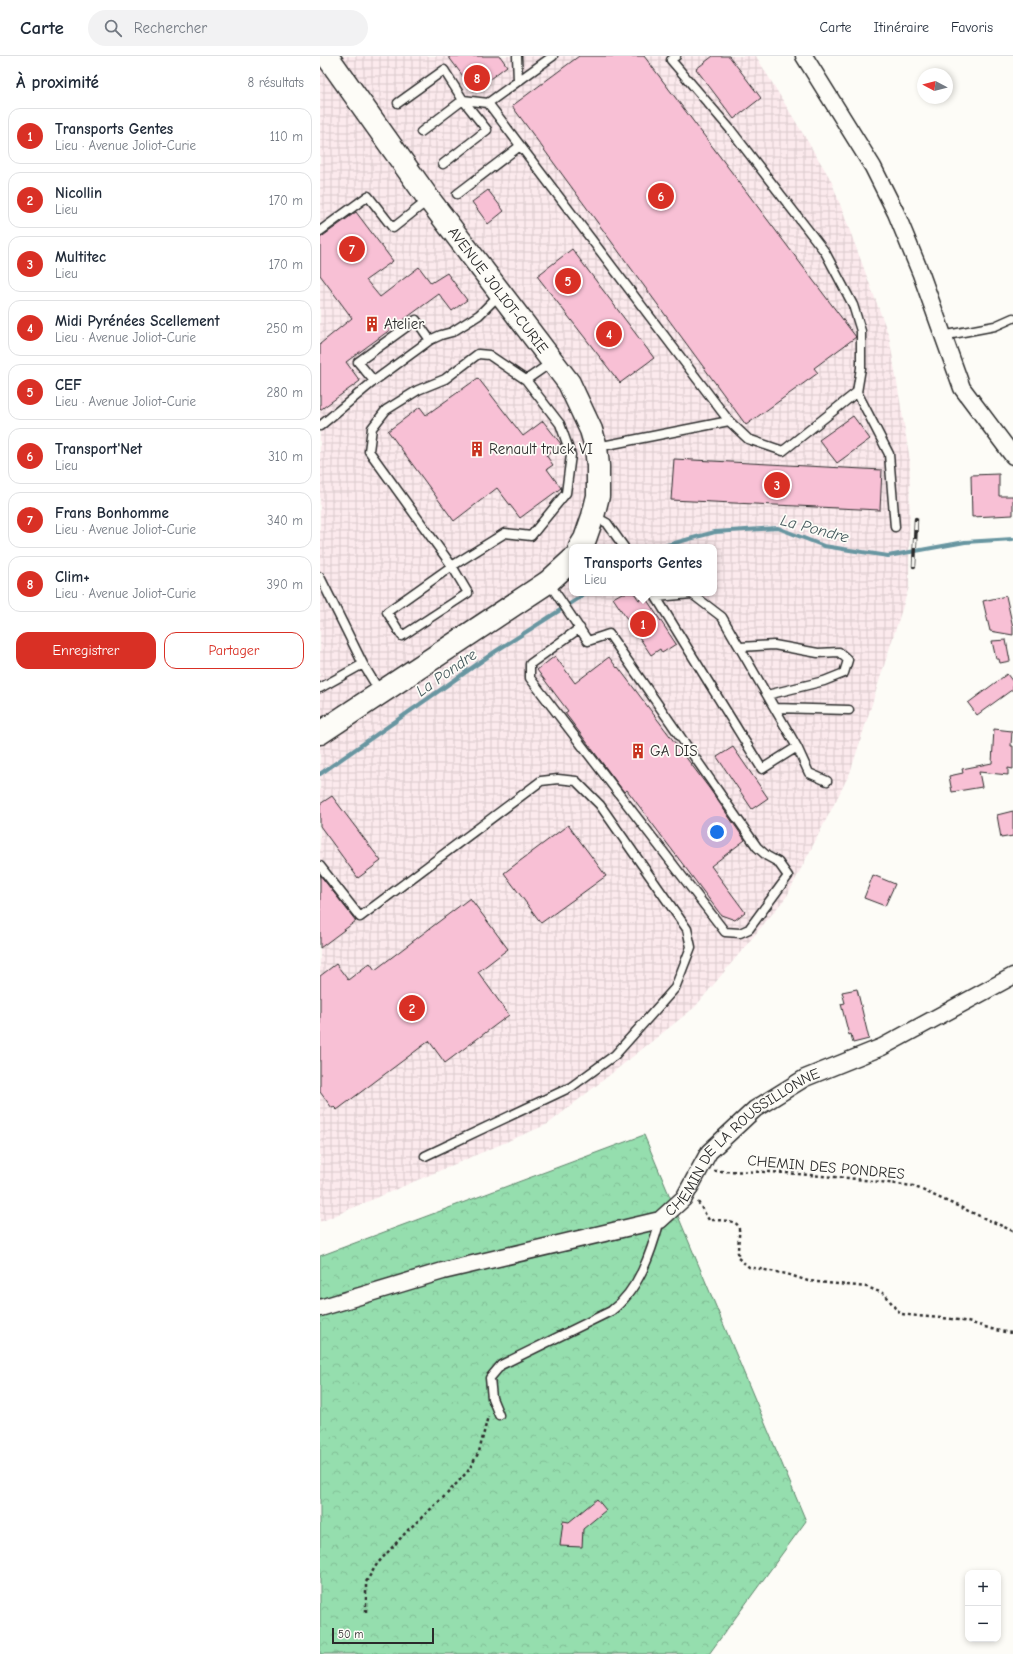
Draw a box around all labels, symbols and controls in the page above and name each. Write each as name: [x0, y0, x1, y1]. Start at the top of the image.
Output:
search box: [88, 10, 368, 46]
text: Carte: [20, 17, 64, 39]
icon: search: [102, 17, 124, 39]
text: Rechercher: [134, 19, 207, 37]
text: Carte: [820, 19, 852, 36]
text: Itinéraire: [874, 19, 929, 36]
text: Favoris: [951, 19, 993, 36]
pin: 8: [464, 63, 490, 93]
north arrow: [917, 68, 953, 104]
text: À proximité: [16, 73, 99, 92]
text: 8 résultats: [248, 75, 304, 90]
text: Transports Gentes: [55, 120, 173, 138]
text: 1: [27, 129, 33, 144]
text: 110 m: [270, 129, 303, 144]
text: Lieu · Avenue Joliot-Curie: [55, 138, 196, 153]
pin: 6: [648, 181, 674, 211]
text: Nicollin: [55, 184, 102, 202]
text: 2: [27, 193, 33, 208]
text: 170 m: [269, 193, 303, 208]
text: Lieu: [55, 202, 78, 217]
street label: AVENUE JOLIOT-CURIE: [444, 223, 552, 357]
pin: 7: [339, 234, 365, 264]
text: Multitec: [55, 248, 106, 266]
text: 3: [27, 257, 33, 272]
text: 170 m: [269, 257, 303, 272]
text: Lieu: [55, 266, 78, 281]
pin: 5: [555, 266, 581, 296]
text: Midi Pyrénées Scellement: [55, 312, 220, 330]
building icon: Atelier: [363, 315, 381, 333]
place label: Atelier: [384, 315, 424, 333]
pin: 4: [596, 319, 622, 349]
text: 4: [27, 321, 33, 336]
text: 250 m: [266, 321, 303, 336]
text: Lieu · Avenue Joliot-Curie: [55, 330, 196, 345]
text: CEF: [55, 376, 82, 394]
text: 5: [27, 385, 33, 400]
text: 280 m: [266, 385, 303, 400]
text: Lieu · Avenue Joliot-Curie: [55, 394, 196, 409]
text: Transport'Net: [55, 440, 142, 458]
building icon: Renault truck VI: [468, 440, 486, 458]
place label: Renault truck VI: [489, 440, 593, 458]
text: 6: [27, 449, 33, 464]
text: 310 m: [268, 449, 303, 464]
text: Lieu: [55, 458, 78, 473]
pin: 3: [764, 470, 790, 500]
text: Frans Bonhomme: [55, 504, 169, 522]
water label: La Pondre: [779, 511, 851, 547]
text: 7: [27, 513, 33, 528]
text: 340 m: [267, 513, 303, 528]
text: Lieu · Avenue Joliot-Curie: [55, 522, 196, 537]
popup: [569, 544, 717, 596]
text: Transports Gentes: [584, 554, 702, 572]
text: Clim+: [55, 568, 90, 586]
text: Lieu: [584, 572, 606, 587]
text: 8: [27, 577, 33, 592]
text: 390 m: [267, 577, 303, 592]
text: Lieu · Avenue Joliot-Curie: [55, 586, 196, 601]
pin: 1: [630, 609, 656, 639]
button: Enregistrer: [16, 632, 156, 669]
button: Partager: [164, 632, 304, 669]
water label: La Pondre: [413, 645, 480, 700]
building icon: GA DIS: [629, 742, 647, 760]
place label: GA DIS: [650, 742, 698, 760]
your location: [707, 822, 727, 842]
pin: 2: [399, 993, 425, 1023]
street label: CHEMIN DE LA ROUSSILLONNE: [661, 1064, 822, 1220]
street label: CHEMIN DES PONDRES: [747, 1151, 905, 1183]
map controls: [965, 1570, 1001, 1642]
button: +: [965, 1570, 1001, 1606]
button: −: [965, 1606, 1001, 1642]
scale bar: [332, 1626, 434, 1645]
text: 50 m: [338, 1628, 363, 1641]

